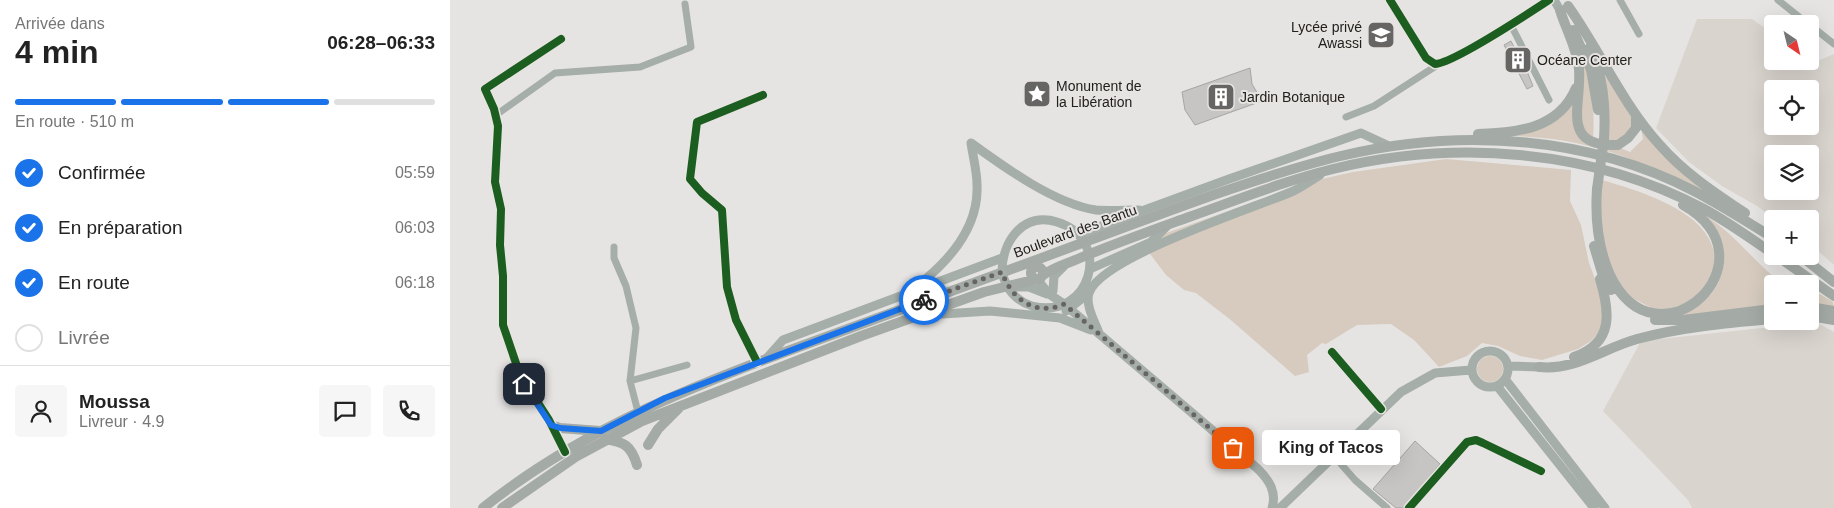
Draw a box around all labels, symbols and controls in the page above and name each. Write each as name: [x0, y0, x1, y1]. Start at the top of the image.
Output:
text: Arrivée dans: [15, 15, 105, 32]
north arrow: [1764, 15, 1819, 70]
map controls: [1764, 15, 1819, 330]
place label: Lycée privé Awassi: [1291, 19, 1362, 51]
school or university icon: Lycée privé Awassi: [1366, 20, 1396, 50]
text: 06:28–06:33: [327, 32, 435, 53]
text: 4 min: [15, 34, 99, 70]
building icon: Océane Center: [1503, 45, 1533, 75]
place label: Océane Center: [1537, 52, 1632, 68]
place label: Monument de la Libération: [1056, 78, 1142, 110]
place icon: Monument de la Libération: [1022, 79, 1052, 109]
button: locate: [1764, 80, 1819, 135]
building icon: Jardin Botanique: [1206, 82, 1236, 112]
place label: Jardin Botanique: [1240, 89, 1345, 105]
text: En route · 510 m: [15, 113, 134, 130]
button: layers: [1764, 145, 1819, 200]
icon: check: [15, 159, 43, 187]
text: Confirmée: [58, 162, 146, 183]
text: 05:59: [395, 164, 435, 181]
street label: Boulevard des Bantu: [1011, 201, 1139, 261]
button: +: [1764, 210, 1819, 265]
icon: check: [15, 214, 43, 242]
text: En préparation: [58, 217, 183, 238]
text: 06:03: [395, 219, 435, 236]
icon: check: [15, 269, 43, 297]
text: En route: [58, 272, 130, 293]
text: 06:18: [395, 274, 435, 291]
courier: [899, 275, 949, 325]
button: −: [1764, 275, 1819, 330]
icon: bike: [910, 286, 938, 314]
text: Livrée: [58, 327, 110, 348]
pin: [503, 363, 545, 405]
icon: home: [510, 370, 538, 398]
button: person: [15, 385, 67, 437]
button: chat: [319, 385, 371, 437]
button: phone: [383, 385, 435, 437]
text: Moussa: [79, 391, 150, 412]
text: Livreur · 4.9: [79, 413, 164, 430]
pin: [1212, 427, 1254, 469]
callout: King of Tacos: [1263, 430, 1400, 466]
icon: bag: [1219, 434, 1247, 462]
text: King of Tacos: [1279, 439, 1383, 456]

